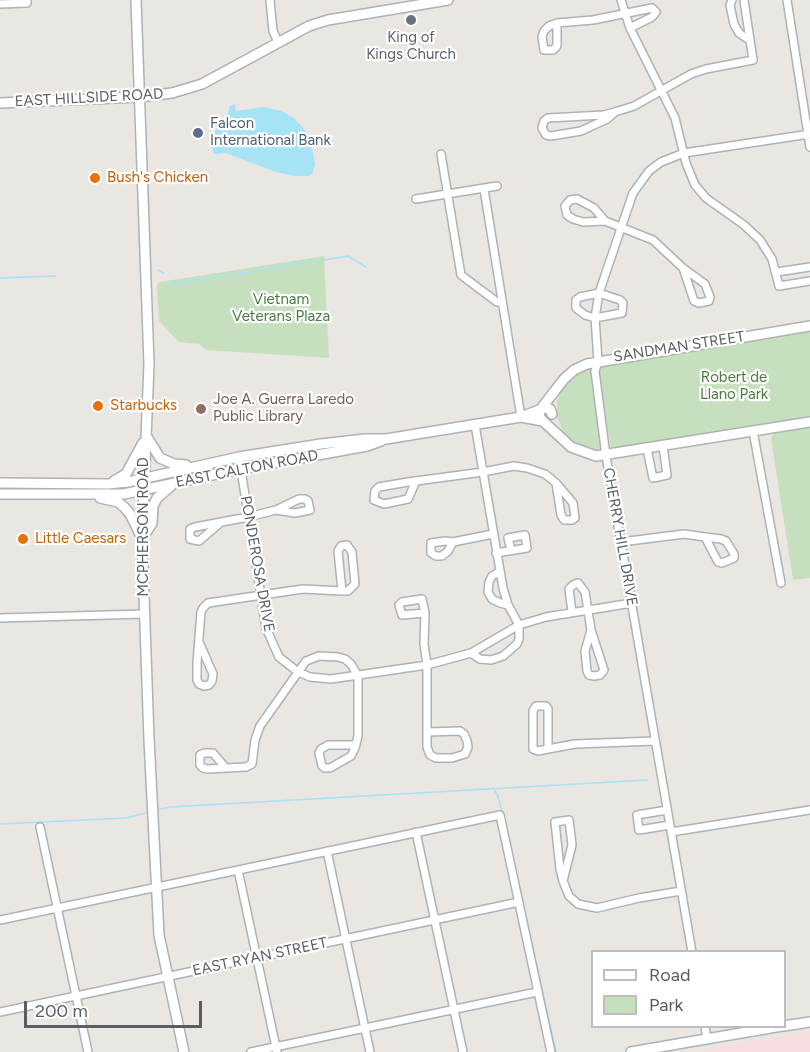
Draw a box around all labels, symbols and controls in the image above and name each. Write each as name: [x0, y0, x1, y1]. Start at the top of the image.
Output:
marker: King of Kings Church: [404, 13, 418, 27]
place label: King of Kings Church: [366, 29, 456, 64]
street label: EAST HILLSIDE ROAD: [14, 85, 164, 111]
place label: Falcon International Bank: [210, 115, 331, 150]
marker: Falcon International Bank: [191, 126, 205, 140]
place label: Bush's Chicken: [107, 169, 208, 187]
marker: Bush's Chicken: [88, 171, 102, 185]
park label: Vietnam Veterans Plaza: [232, 291, 330, 326]
street label: SANDMAN STREET: [612, 328, 746, 366]
park label: Robert de Llano Park: [700, 369, 768, 404]
place label: Joe A. Guerra Laredo Public Library: [213, 391, 354, 426]
place label: Starbucks: [110, 397, 177, 415]
marker: Starbucks: [91, 399, 105, 413]
marker: Joe A. Guerra Laredo Public Library: [194, 402, 208, 416]
street label: EAST CALTON ROAD: [174, 446, 320, 492]
street label: MCPHERSON ROAD: [135, 457, 153, 597]
street label: CHERRY HILL DRIVE: [599, 466, 641, 608]
street label: PONDEROSA DRIVE: [236, 494, 278, 634]
place label: Little Caesars: [35, 530, 126, 548]
marker: Little Caesars: [16, 532, 30, 546]
street label: EAST RYAN STREET: [191, 934, 329, 980]
legend: [591, 950, 786, 1028]
text: Road: [649, 964, 690, 986]
scale bar: [27, 989, 206, 1027]
text: Park: [649, 994, 683, 1016]
text: 200 m: [35, 1000, 88, 1022]

